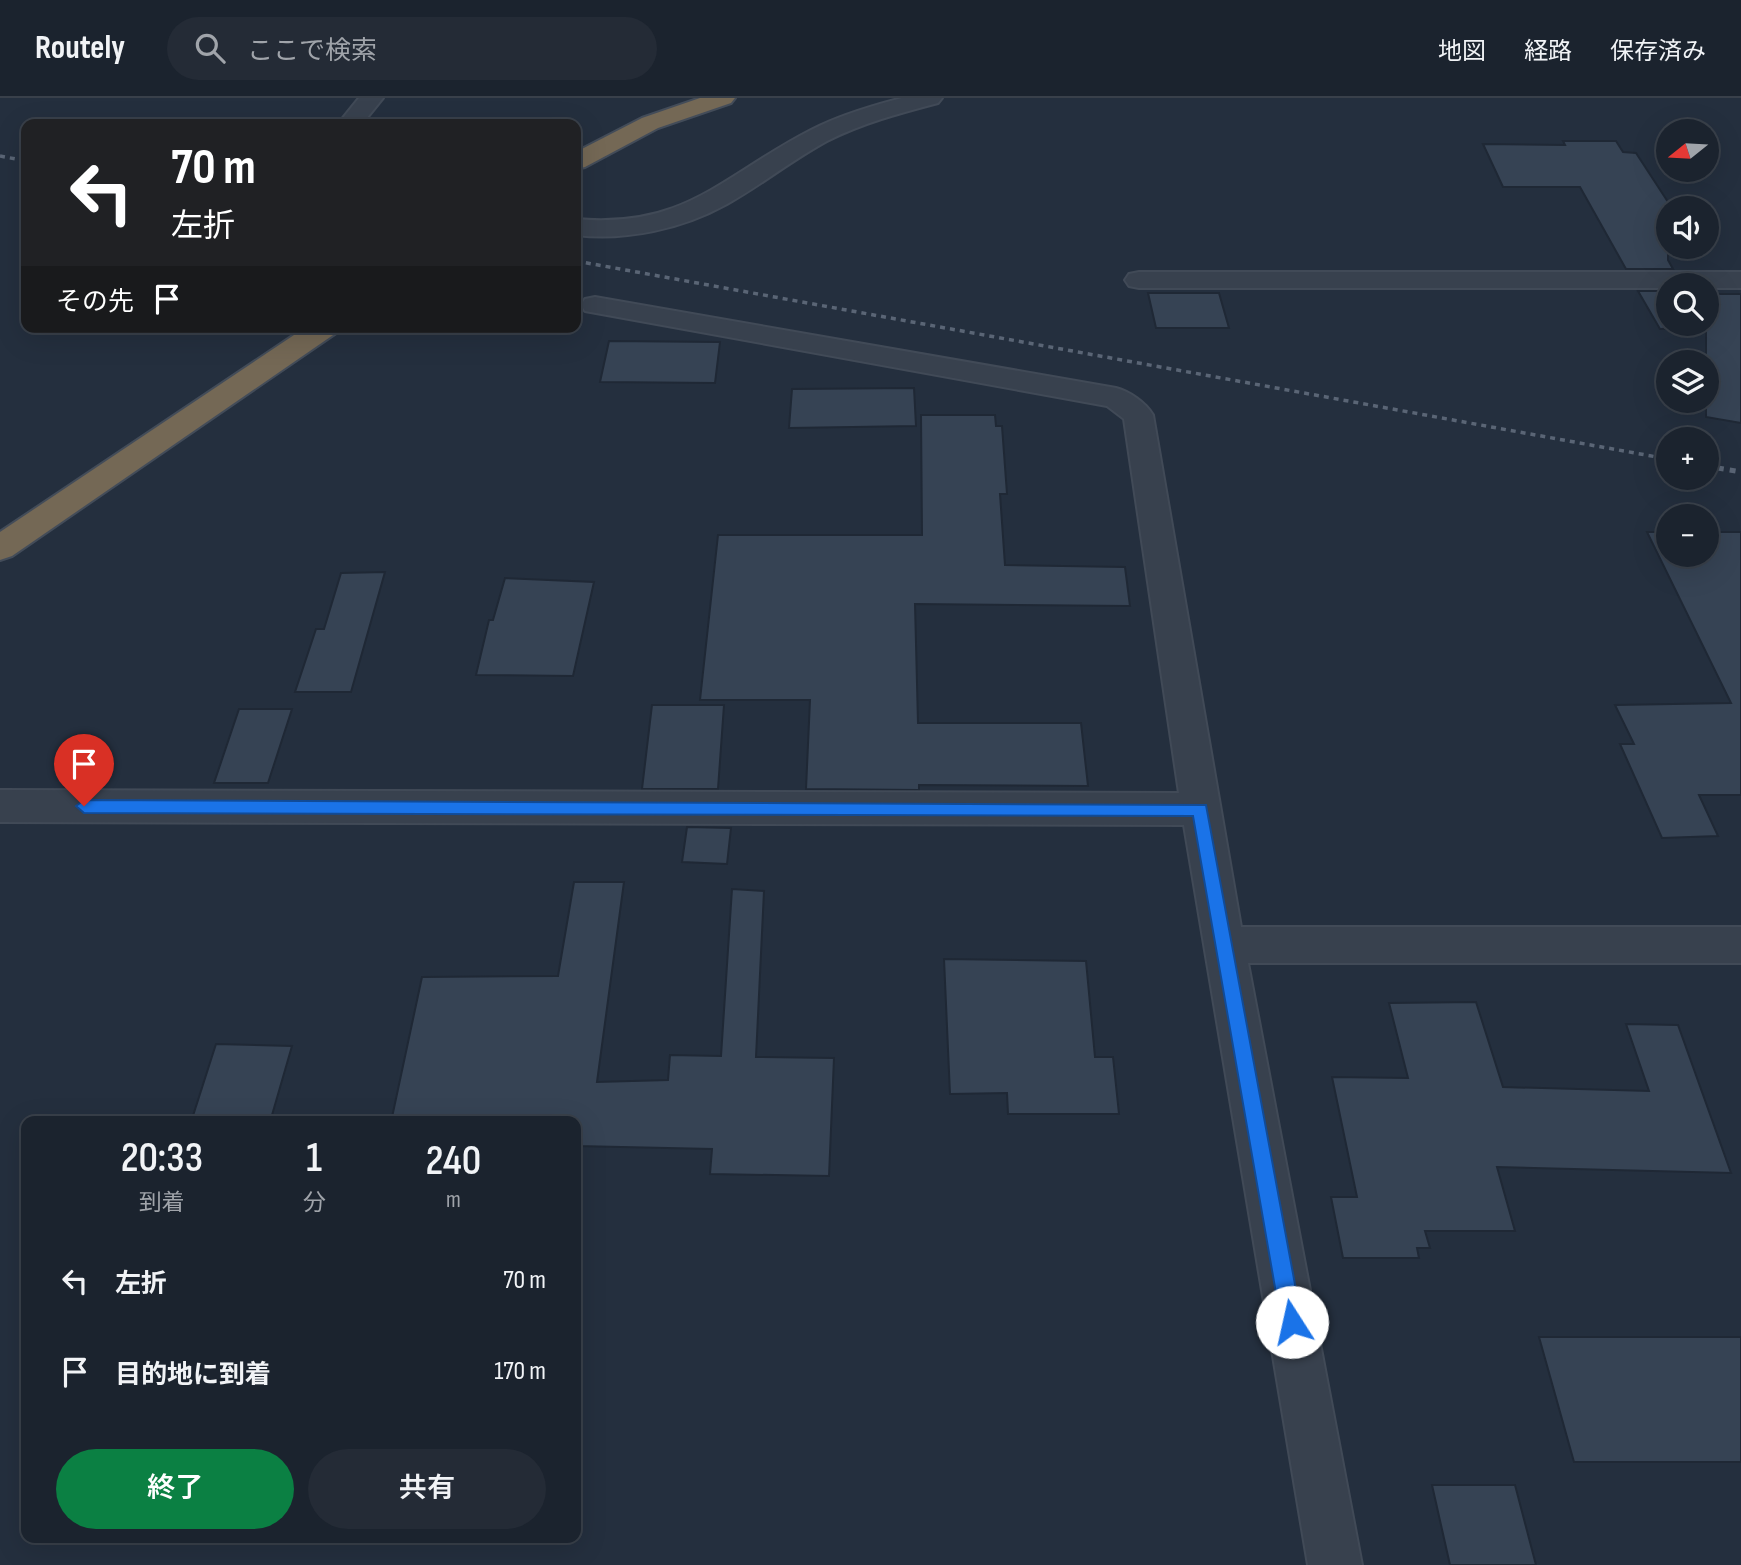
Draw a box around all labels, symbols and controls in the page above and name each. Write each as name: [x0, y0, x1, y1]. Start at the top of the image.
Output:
search box: [167, 17, 657, 80]
text: Routely: [35, 28, 125, 68]
icon: search: [191, 29, 229, 67]
text: ここで検索: [247, 36, 377, 67]
text: 地図: [1438, 37, 1486, 66]
text: 経路: [1524, 37, 1572, 66]
text: 保存済み: [1610, 37, 1706, 66]
north arrow: [1656, 119, 1718, 182]
map controls: [1656, 119, 1719, 567]
text: 70 m: [171, 139, 256, 198]
icon: left: [56, 147, 147, 238]
button: sound: [1656, 196, 1719, 259]
text: 左折: [171, 207, 235, 246]
button: search: [1656, 273, 1719, 336]
icon: arrive: [148, 280, 186, 318]
text: その先: [56, 287, 134, 318]
button: layers: [1656, 350, 1719, 413]
button: +: [1656, 427, 1719, 490]
button: −: [1656, 504, 1719, 567]
pin: [54, 734, 114, 806]
icon: arrive: [65, 745, 103, 783]
text: 20:33: [121, 1133, 203, 1184]
text: 1: [306, 1133, 322, 1184]
text: 240: [425, 1136, 481, 1187]
text: m: [446, 1186, 461, 1214]
text: 到着: [139, 1189, 185, 1217]
text: 分: [303, 1189, 326, 1217]
icon: left: [56, 1262, 94, 1300]
text: 70 m: [503, 1265, 546, 1296]
text: 左折: [115, 1269, 167, 1300]
position arrow: [1255, 1285, 1329, 1359]
icon: arrive: [56, 1353, 94, 1391]
text: 170 m: [494, 1356, 546, 1387]
text: 目的地に到着: [115, 1360, 271, 1391]
button: 終了: [56, 1449, 294, 1529]
button: 共有: [308, 1449, 546, 1529]

